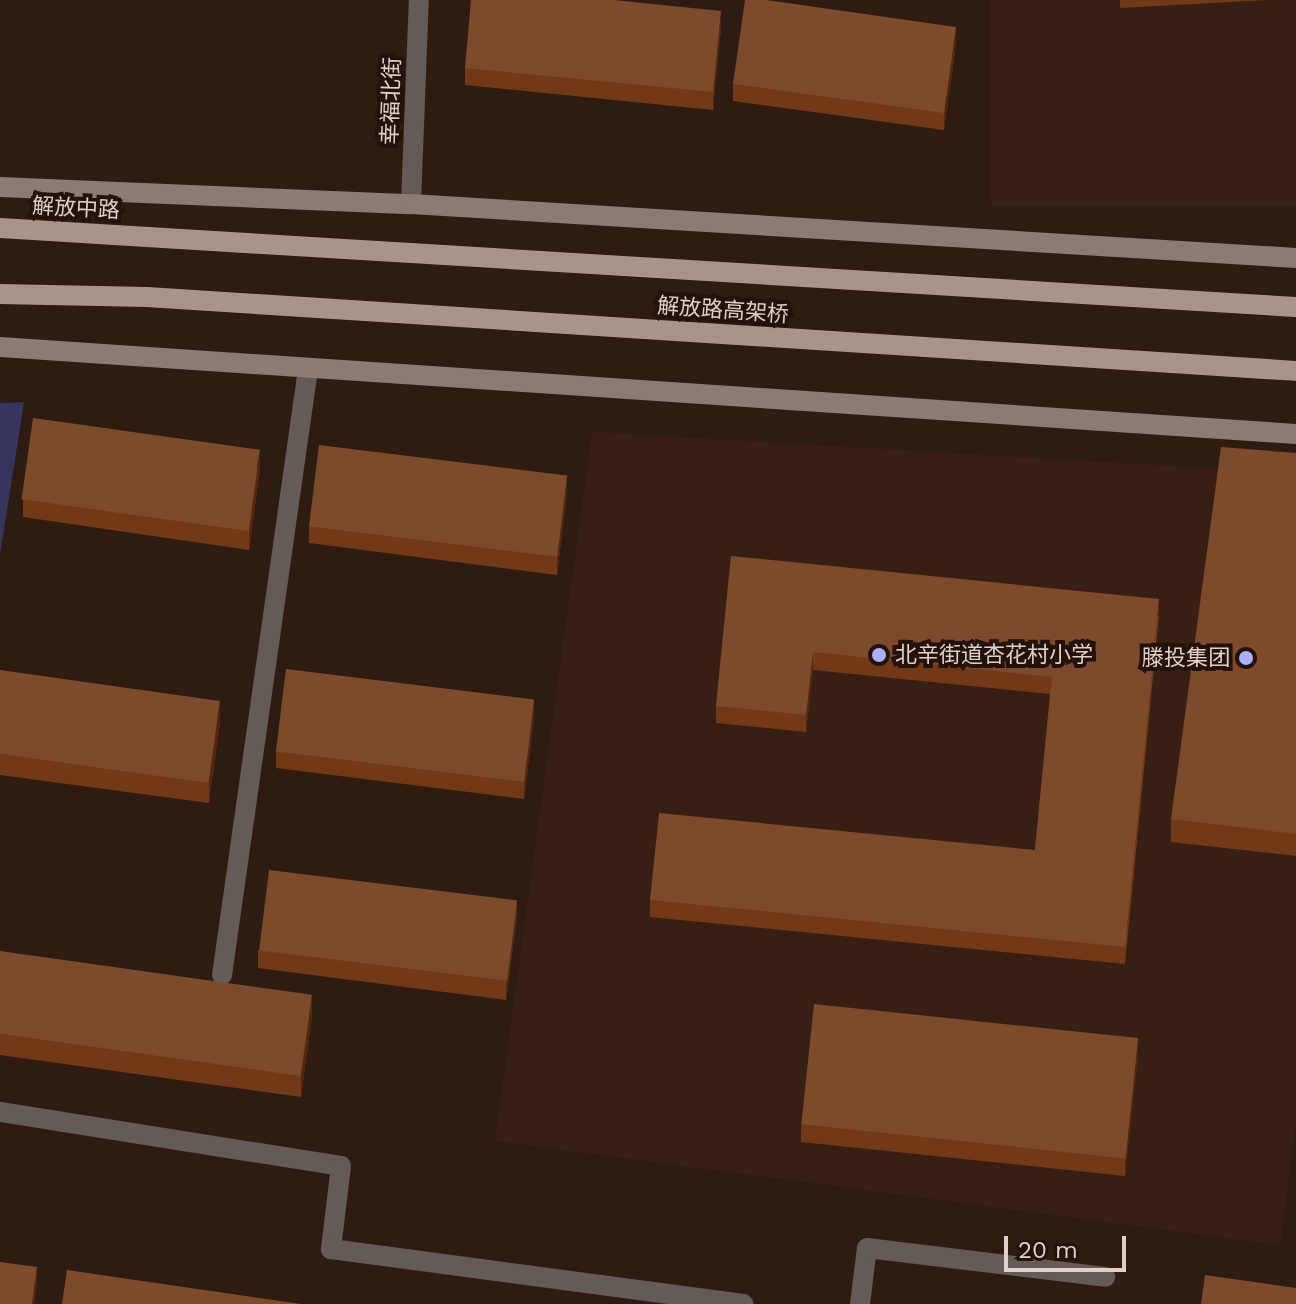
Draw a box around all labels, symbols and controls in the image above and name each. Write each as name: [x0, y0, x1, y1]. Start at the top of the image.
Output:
street label: 幸福北街: [376, 57, 406, 145]
street label: 解放中路: [31, 193, 121, 223]
street label: 解放路高架桥: [656, 292, 790, 328]
place label: 北辛街道杏花村小学: [895, 642, 1093, 668]
place label: 滕投集团: [1142, 645, 1230, 671]
marker: 北辛街道杏花村小学: [870, 646, 888, 664]
marker: 滕投集团: [1237, 649, 1255, 667]
scale bar: [1008, 1220, 1130, 1270]
text: 20 m: [1018, 1236, 1078, 1264]

